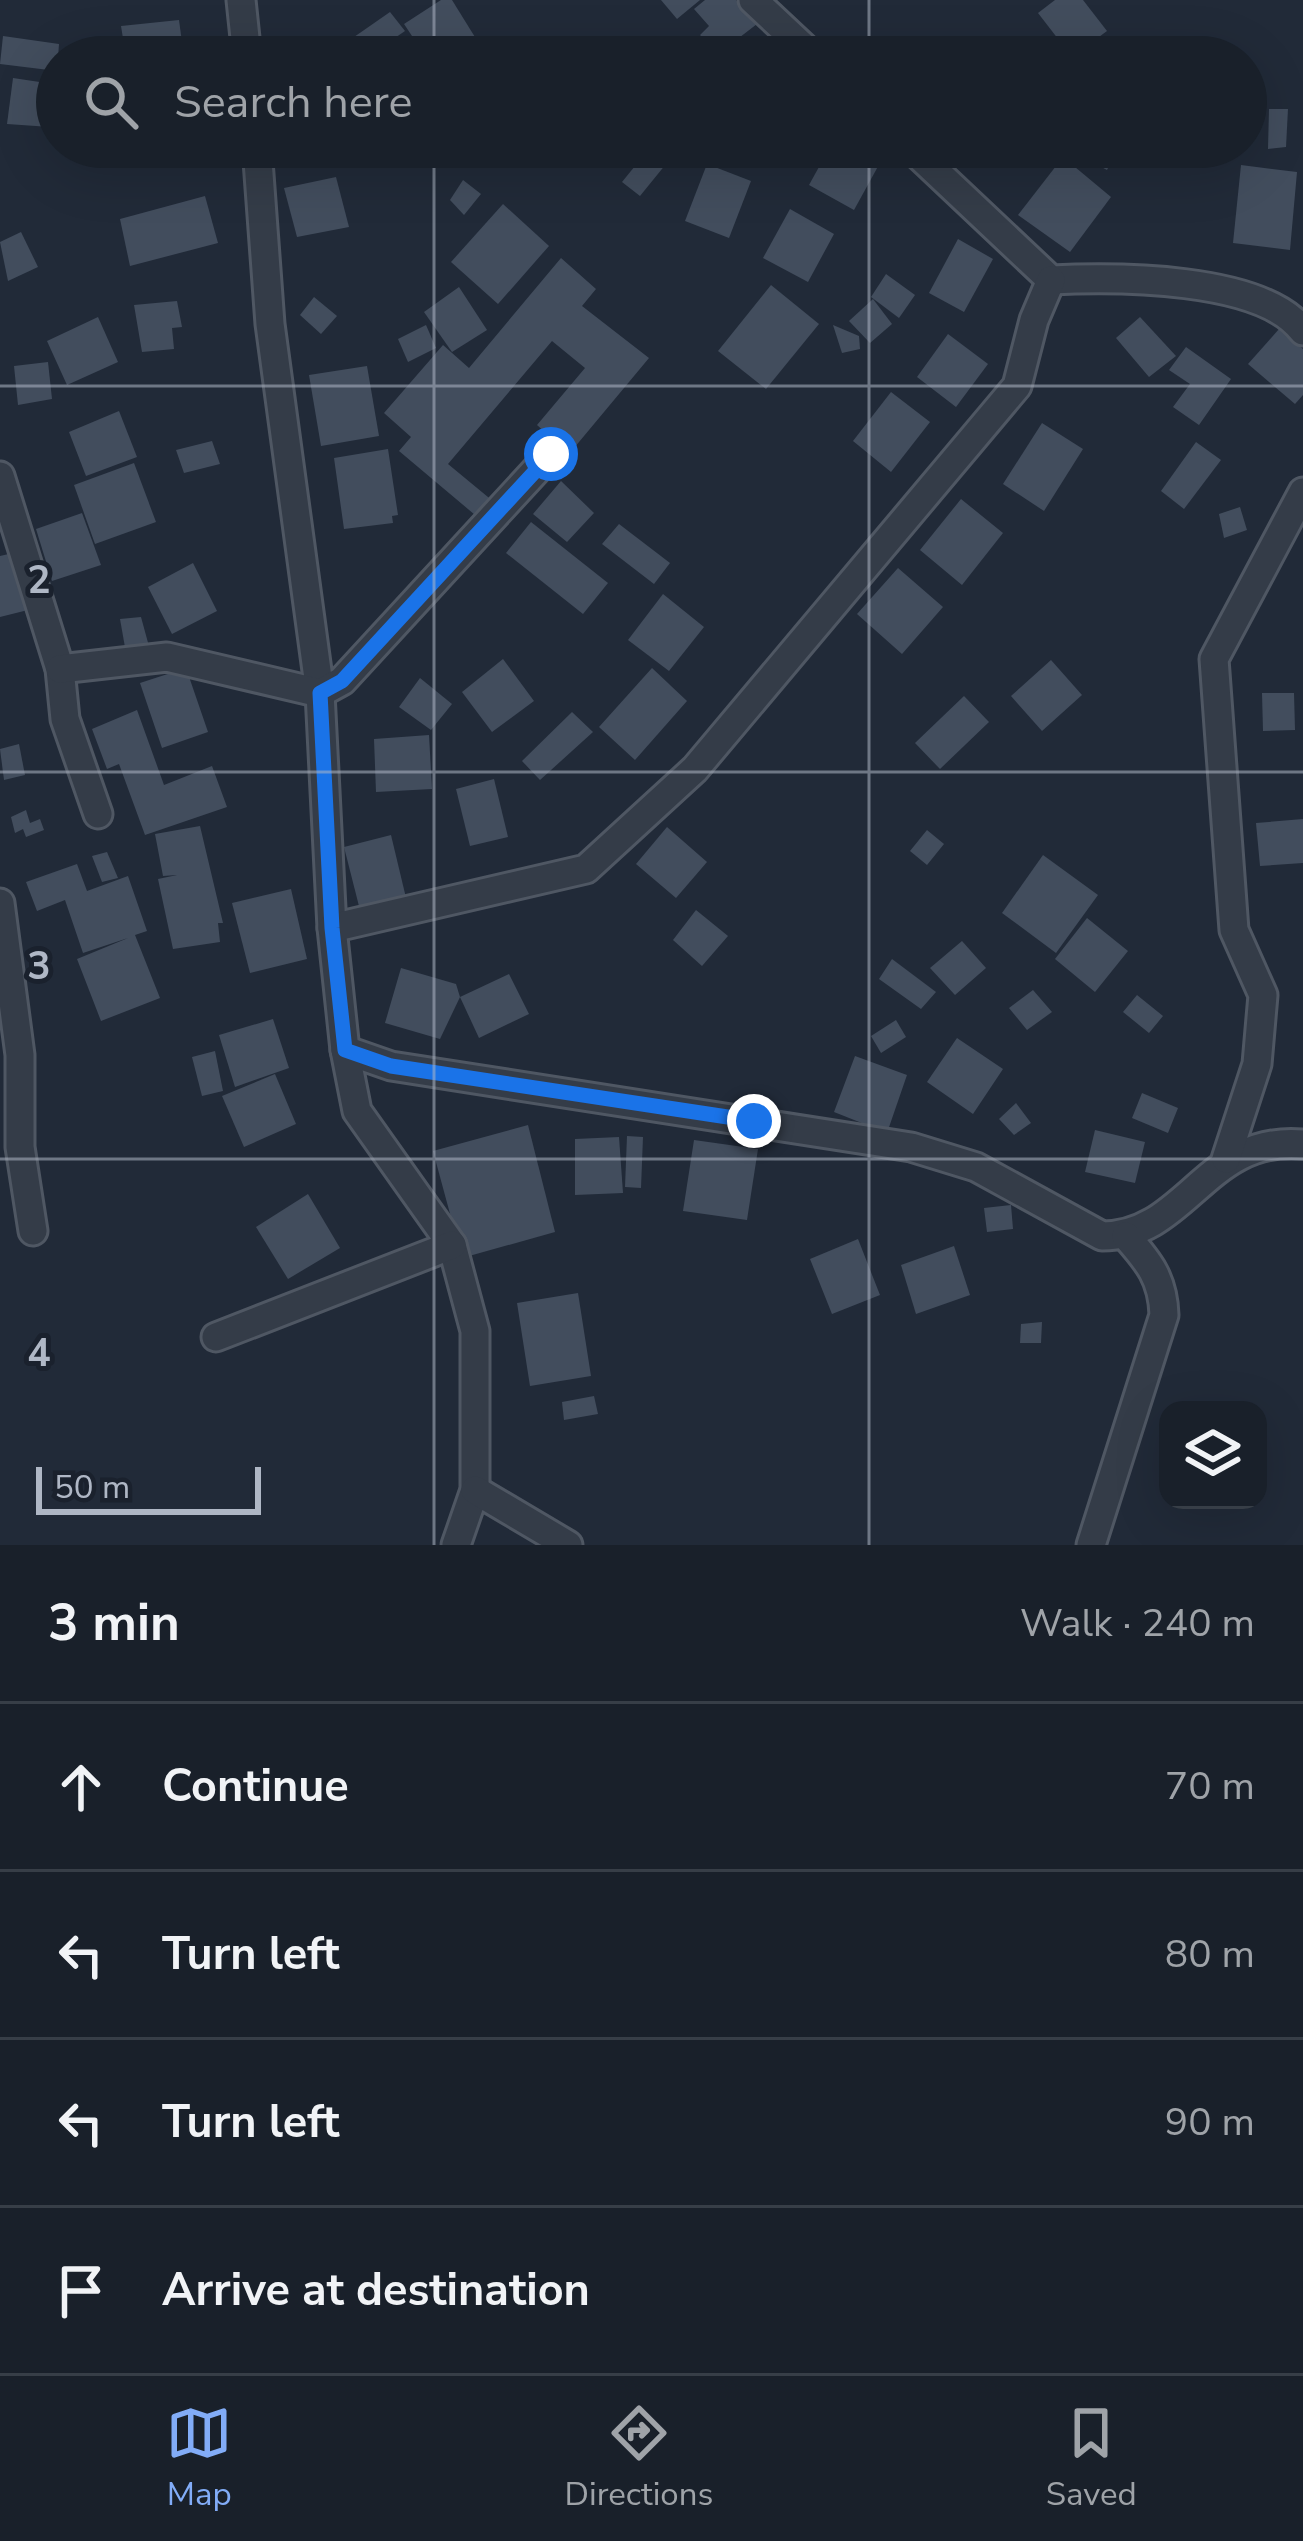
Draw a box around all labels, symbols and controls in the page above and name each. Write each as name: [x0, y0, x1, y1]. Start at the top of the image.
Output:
search box: [36, 36, 1267, 168]
icon: search: [78, 69, 144, 135]
text: Search here: [174, 72, 413, 133]
route start: [524, 427, 578, 481]
text: 2: [27, 554, 51, 607]
text: 3: [27, 940, 51, 993]
route end: [727, 1094, 781, 1148]
text: 4: [27, 1327, 51, 1380]
map controls: [1159, 1401, 1267, 1509]
button: layers: [1159, 1401, 1267, 1509]
scale bar: [36, 1461, 261, 1514]
text: 50 m: [54, 1465, 130, 1510]
text: 3 min: [48, 1588, 180, 1658]
text: Walk · 240 m: [1020, 1597, 1255, 1650]
icon: ahead: [48, 1754, 114, 1820]
text: Continue: [162, 1756, 349, 1817]
text: 70 m: [1165, 1760, 1255, 1813]
icon: left: [48, 1922, 114, 1988]
text: Turn left: [162, 1924, 340, 1985]
text: 80 m: [1165, 1928, 1255, 1981]
icon: left: [48, 2090, 114, 2156]
text: Turn left: [162, 2092, 340, 2153]
text: 90 m: [1165, 2096, 1255, 2149]
icon: arrive: [48, 2258, 114, 2324]
text: Arrive at destination: [162, 2260, 590, 2321]
tab: Map: [166, 2400, 232, 2517]
tab: Directions: [565, 2400, 713, 2517]
tab: Saved: [1046, 2400, 1137, 2517]

